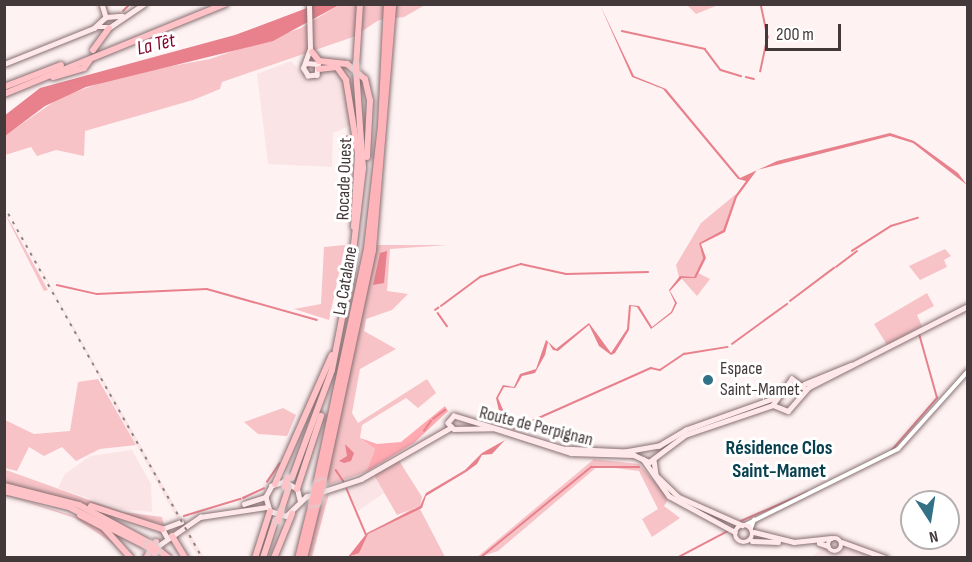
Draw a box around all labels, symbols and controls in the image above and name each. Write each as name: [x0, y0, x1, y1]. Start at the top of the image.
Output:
scale bar: [768, 12, 844, 50]
text: 200 m: [776, 24, 814, 45]
water label: La Têt: [134, 29, 178, 61]
street label: Rocade Ouest: [333, 137, 357, 221]
street label: La Catalane: [329, 245, 363, 317]
place label: Espace Saint-Mamet: [720, 359, 800, 401]
marker: Espace Saint-Mamet: [701, 373, 715, 387]
street label: Route de Perpignan: [477, 402, 595, 452]
district label: Résidence Clos Saint-Mamet: [726, 437, 832, 484]
north arrow: [900, 490, 960, 550]
text: N: [927, 526, 940, 546]

